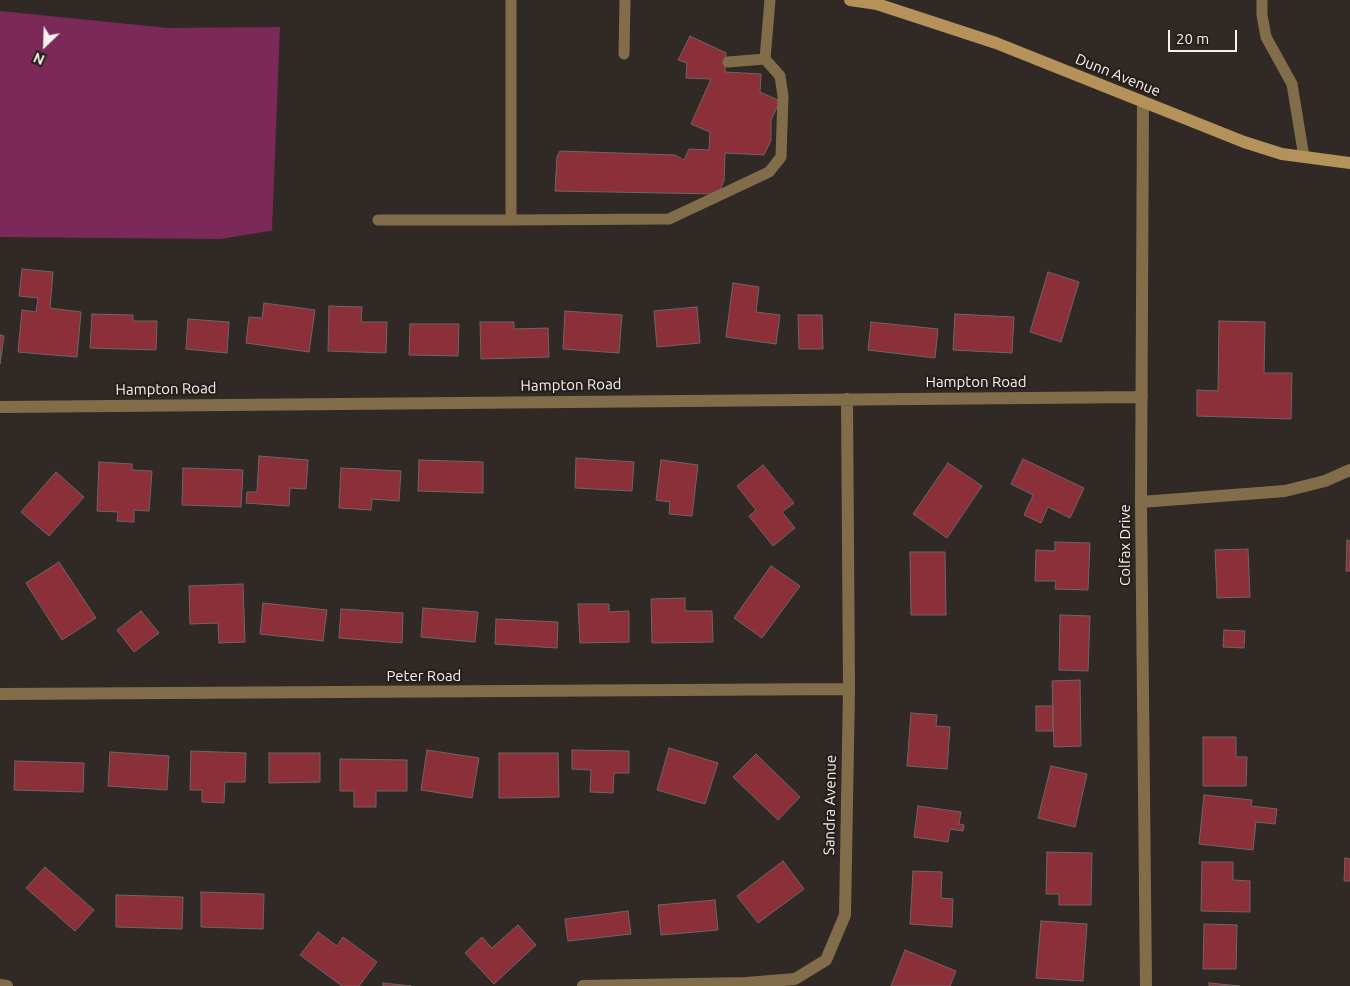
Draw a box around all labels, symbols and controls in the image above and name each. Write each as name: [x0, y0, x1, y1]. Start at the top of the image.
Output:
north arrow: [20, 20, 70, 70]
scale bar: [1170, 20, 1239, 52]
text: 20 m: [1176, 30, 1209, 47]
text: N: [31, 49, 47, 68]
street label: Dunn Avenue: [1073, 50, 1163, 100]
street label: Hampton Road: [925, 373, 1027, 391]
street label: Hampton Road: [520, 375, 622, 395]
street label: Hampton Road: [115, 379, 217, 399]
street label: Colfax Drive: [1116, 504, 1134, 586]
street label: Peter Road: [387, 667, 461, 685]
street label: Sandra Avenue: [820, 755, 840, 855]

